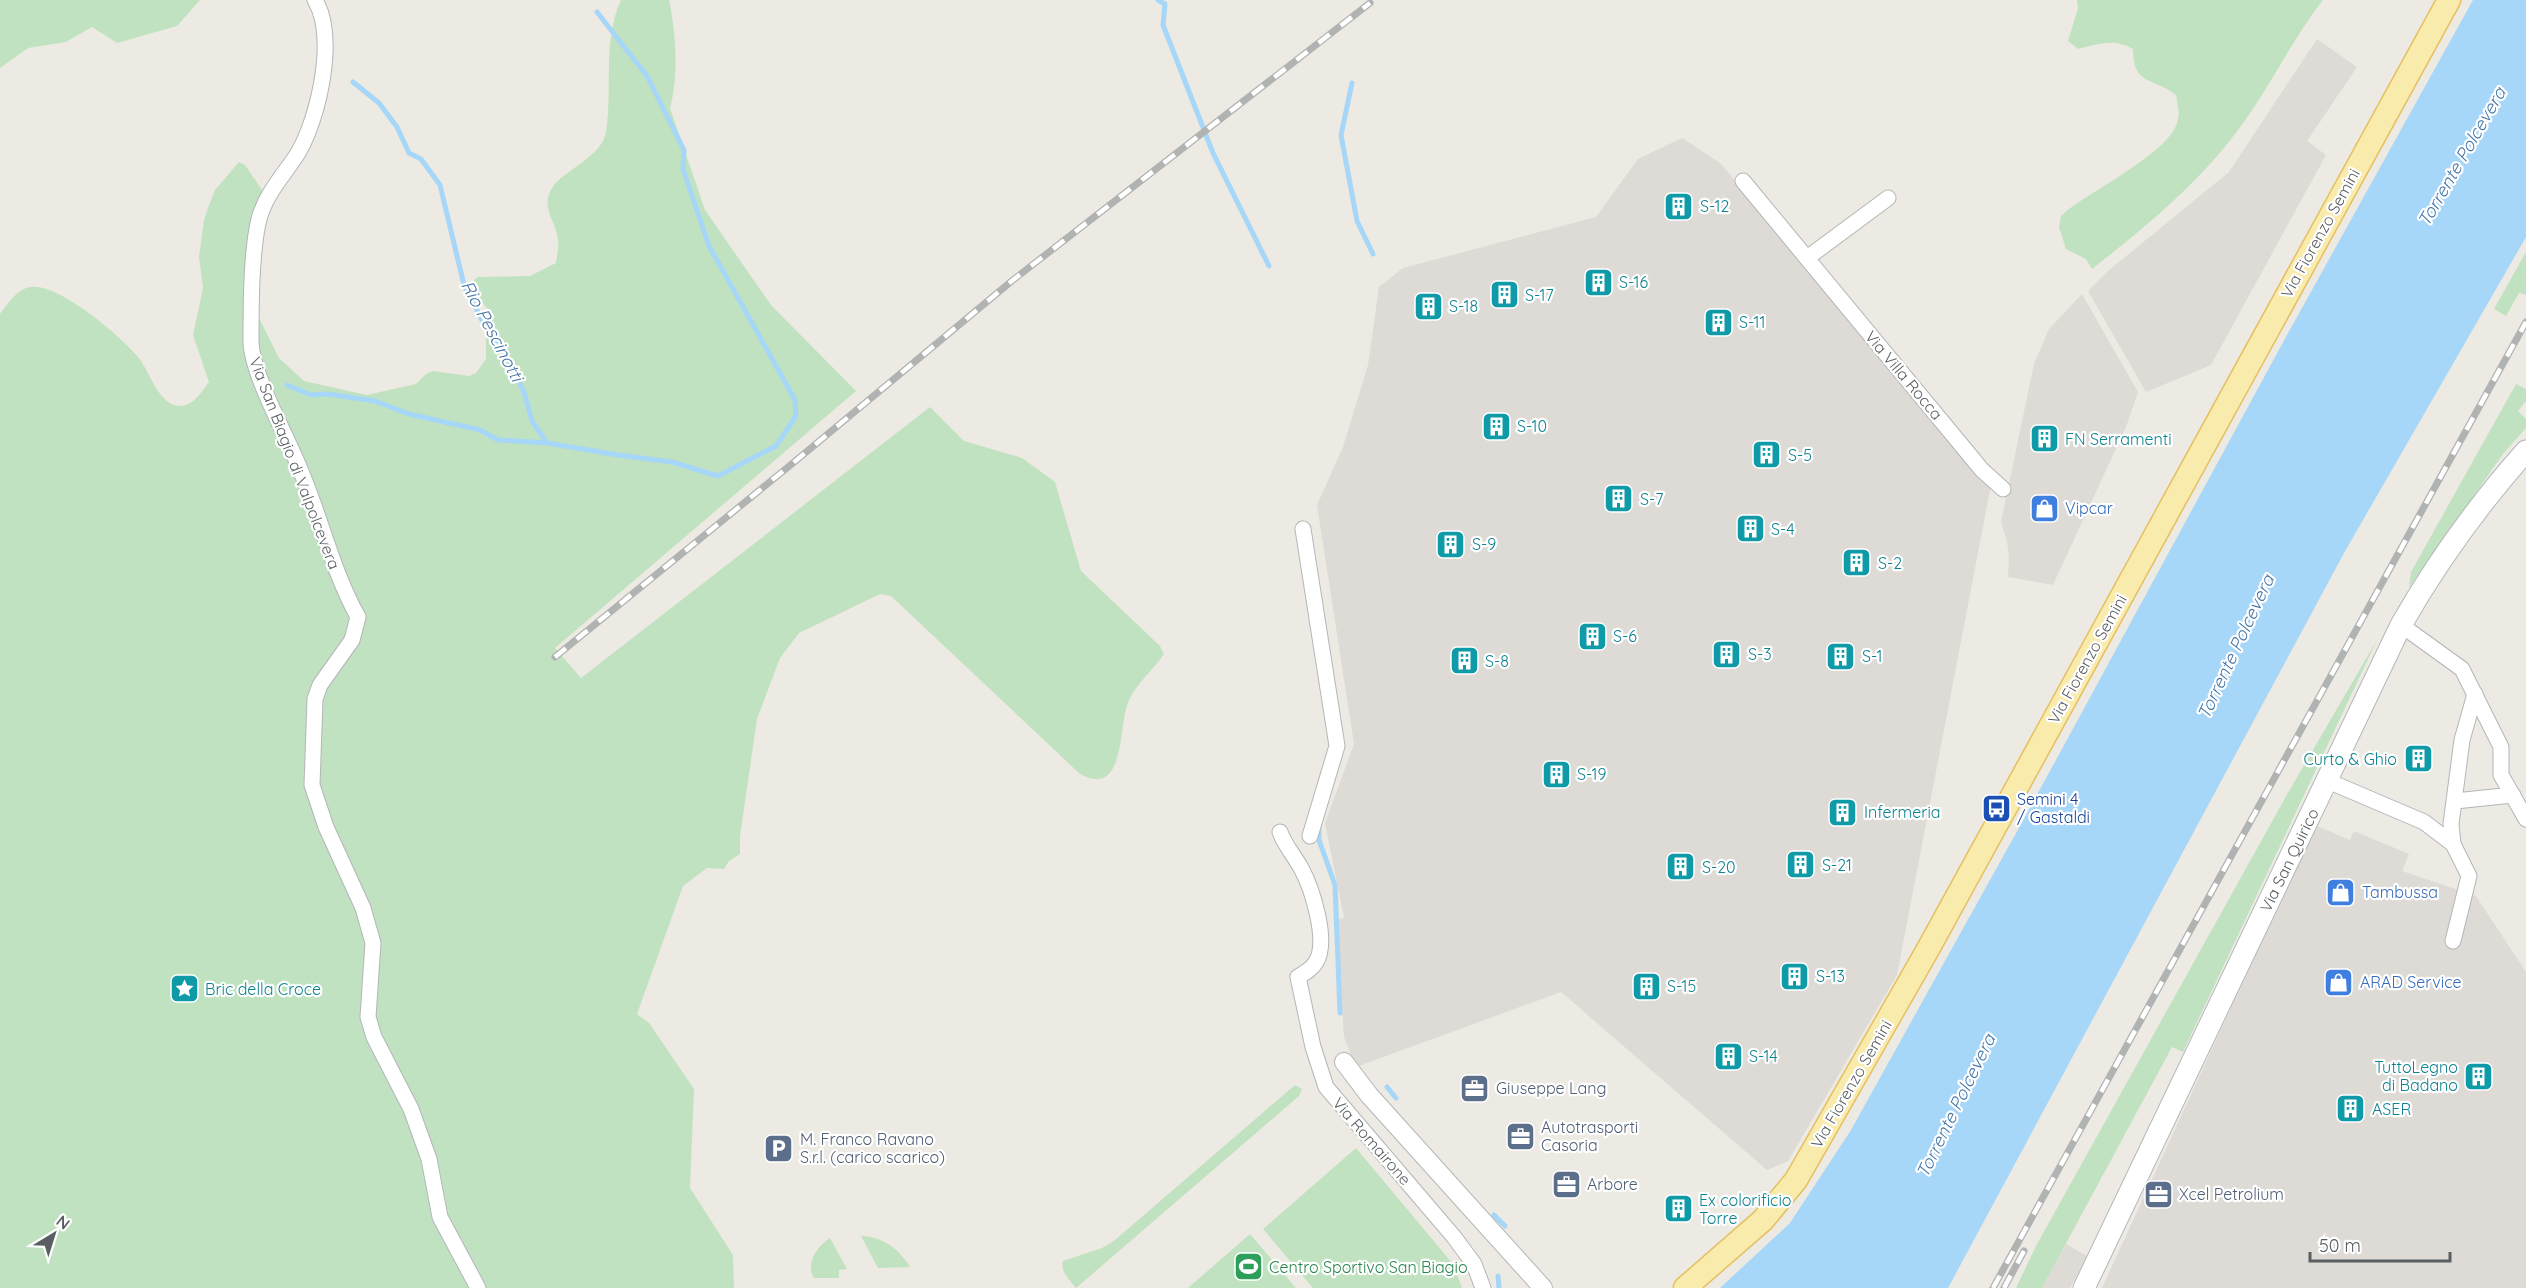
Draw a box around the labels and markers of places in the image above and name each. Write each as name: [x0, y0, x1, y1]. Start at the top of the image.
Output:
building icon: S-12: [1663, 190, 1695, 222]
place label: S-12: [1700, 196, 1729, 216]
building icon: S-16: [1582, 266, 1614, 298]
place label: S-16: [1619, 272, 1648, 292]
building icon: S-17: [1488, 279, 1520, 311]
place label: S-17: [1525, 285, 1554, 305]
building icon: S-18: [1412, 290, 1444, 322]
place label: S-18: [1449, 296, 1478, 316]
building icon: S-11: [1702, 306, 1734, 338]
place label: S-11: [1739, 312, 1765, 332]
building icon: S-10: [1480, 410, 1512, 442]
place label: S-10: [1517, 416, 1547, 436]
building icon: FN Serramenti: [2028, 423, 2060, 455]
place label: FN Serramenti: [2065, 429, 2172, 449]
building icon: S-5: [1751, 439, 1783, 471]
place label: S-5: [1788, 445, 1812, 465]
building icon: S-7: [1603, 483, 1635, 515]
place label: S-7: [1640, 489, 1663, 509]
shop icon: Vipcar: [2028, 492, 2060, 524]
place label: Vipcar: [2065, 498, 2113, 518]
building icon: S-4: [1734, 513, 1766, 545]
place label: S-4: [1771, 519, 1795, 539]
building icon: S-9: [1435, 528, 1467, 560]
place label: S-9: [1472, 534, 1496, 554]
building icon: S-2: [1841, 547, 1873, 579]
place label: S-2: [1878, 553, 1902, 573]
building icon: S-6: [1576, 620, 1608, 652]
place label: S-6: [1613, 626, 1637, 646]
building icon: S-3: [1711, 638, 1743, 670]
building icon: S-1: [1825, 640, 1857, 672]
place label: S-3: [1748, 644, 1772, 664]
building icon: S-8: [1448, 645, 1480, 677]
place label: S-1: [1862, 646, 1882, 666]
place label: S-8: [1485, 651, 1509, 671]
building icon: Curto & Ghio: [2402, 743, 2434, 775]
place label: Curto & Ghio: [2303, 749, 2397, 769]
building icon: S-19: [1540, 758, 1572, 790]
place label: S-19: [1577, 764, 1606, 784]
place label: Semini 4 / Gastaldi: [2017, 789, 2090, 827]
bus stop icon: Semini 4 / Gastaldi: [1980, 792, 2012, 824]
building icon: Infermeria: [1827, 796, 1859, 828]
place label: Infermeria: [1864, 802, 1941, 822]
building icon: S-21: [1785, 849, 1817, 881]
building icon: S-20: [1665, 851, 1697, 883]
place label: S-21: [1822, 855, 1852, 875]
place label: S-20: [1702, 857, 1736, 877]
shop icon: Tambussa: [2325, 876, 2357, 908]
place label: Tambussa: [2362, 882, 2438, 902]
building icon: S-13: [1779, 960, 1811, 992]
place label: S-13: [1816, 966, 1845, 986]
shop icon: ARAD Service: [2323, 966, 2355, 998]
building icon: S-15: [1630, 970, 1662, 1002]
place label: ARAD Service: [2360, 972, 2462, 992]
place icon: Bric della Croce: [168, 973, 200, 1005]
place label: S-15: [1667, 976, 1696, 996]
place label: Bric della Croce: [205, 979, 321, 999]
building icon: S-14: [1712, 1040, 1744, 1072]
place label: S-14: [1749, 1046, 1778, 1066]
place label: TuttoLegno di Badano: [2374, 1057, 2458, 1095]
building icon: TuttoLegno di Badano: [2463, 1060, 2495, 1092]
office icon: Giuseppe Lang: [1459, 1072, 1491, 1104]
place label: Giuseppe Lang: [1496, 1078, 1606, 1098]
building icon: ASER: [2335, 1093, 2367, 1125]
place label: ASER: [2372, 1099, 2411, 1119]
place label: Autotrasporti Casoria: [1541, 1117, 1638, 1155]
office icon: Autotrasporti Casoria: [1504, 1120, 1536, 1152]
place label: M. Franco Ravano S.r.l. (carico scarico): [800, 1129, 945, 1167]
parking icon: M. Franco Ravano S.r.l. (carico scarico): [763, 1132, 795, 1164]
office icon: Arbore: [1550, 1168, 1582, 1200]
place label: Arbore: [1587, 1174, 1638, 1194]
office icon: Xcel Petrolium: [2142, 1178, 2174, 1210]
place label: Xcel Petrolium: [2179, 1184, 2284, 1204]
place label: Ex colorificio Torre: [1699, 1190, 1791, 1228]
building icon: Ex colorificio Torre: [1662, 1193, 1694, 1225]
sports icon: Centro Sportivo San Biagio: [1232, 1251, 1264, 1283]
place label: Centro Sportivo San Biagio: [1269, 1257, 1468, 1277]

